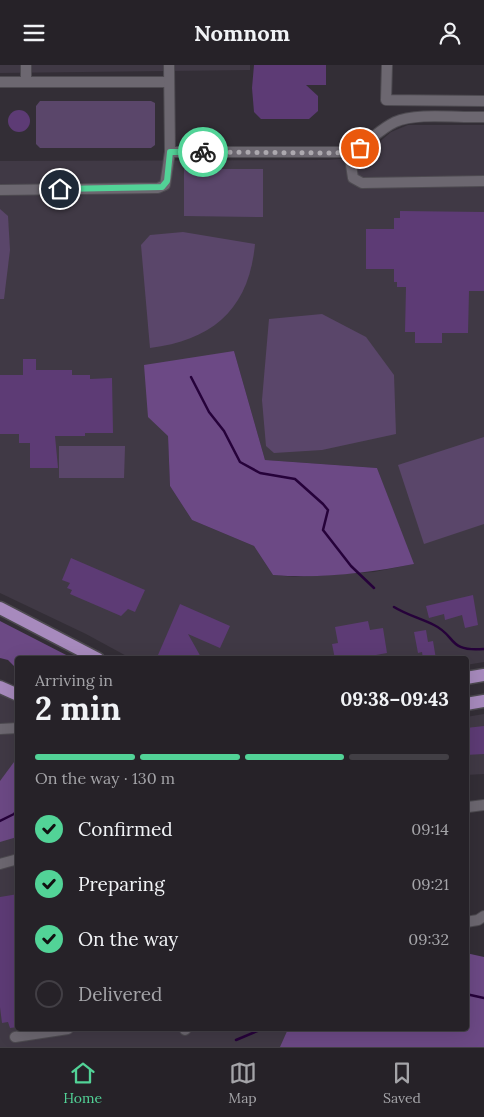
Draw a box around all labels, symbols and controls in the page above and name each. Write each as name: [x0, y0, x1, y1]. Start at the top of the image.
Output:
icon: menu: [20, 19, 48, 47]
text: Nomnom: [194, 19, 290, 47]
icon: person: [436, 19, 464, 47]
courier: [178, 127, 228, 177]
pin: [339, 127, 381, 169]
icon: bag: [346, 134, 374, 162]
icon: bike: [189, 138, 217, 166]
pin: [39, 168, 81, 210]
icon: home: [46, 175, 74, 203]
text: Arriving in: [35, 670, 113, 690]
text: 09:38–09:43: [340, 687, 449, 711]
text: 2 min: [35, 688, 121, 729]
text: On the way · 130 m: [35, 768, 175, 788]
icon: check: [35, 815, 63, 843]
text: Confirmed: [78, 817, 173, 841]
text: 09:14: [411, 819, 449, 839]
icon: check: [35, 870, 63, 898]
text: Preparing: [78, 872, 165, 896]
text: 09:21: [411, 874, 449, 894]
icon: check: [35, 925, 63, 953]
text: On the way: [78, 927, 178, 951]
text: 09:32: [408, 929, 449, 949]
text: Delivered: [78, 982, 162, 1006]
tab: Home: [63, 1059, 102, 1107]
tab: Map: [228, 1059, 257, 1107]
tab: Saved: [383, 1059, 421, 1107]

